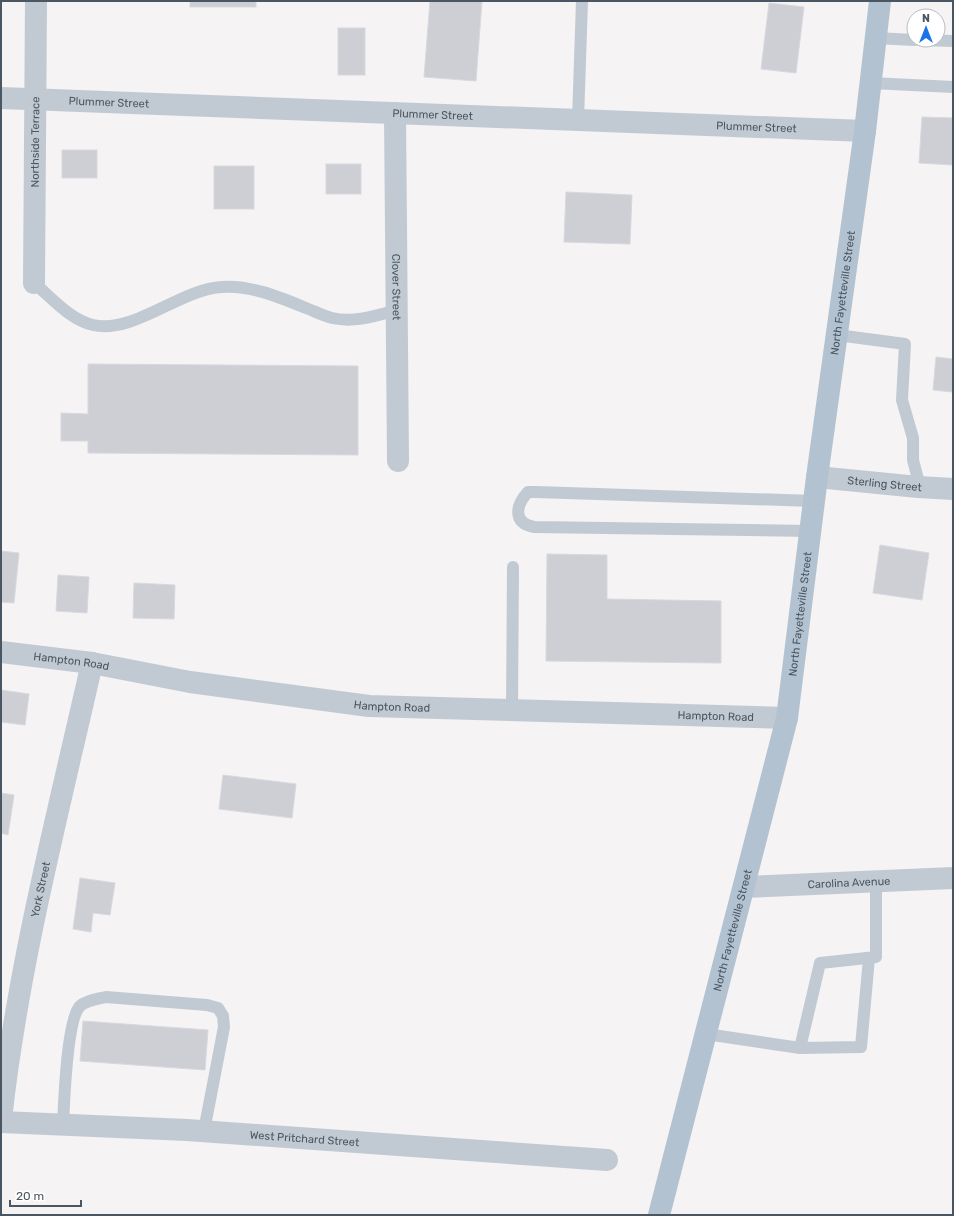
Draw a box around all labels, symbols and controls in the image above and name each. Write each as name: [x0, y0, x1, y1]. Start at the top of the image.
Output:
north arrow: [906, 8, 946, 48]
text: N: [922, 12, 930, 25]
street label: Plummer Street: [68, 95, 150, 111]
street label: Northside Terrace: [29, 97, 42, 187]
street label: Plummer Street: [392, 107, 474, 123]
street label: Plummer Street: [716, 119, 798, 135]
street label: North Fayetteville Street: [828, 229, 858, 356]
street label: Clover Street: [389, 254, 403, 321]
street label: Sterling Street: [847, 474, 923, 494]
street label: North Fayetteville Street: [786, 550, 815, 677]
street label: Hampton Road: [33, 650, 110, 673]
street label: Hampton Road: [353, 698, 430, 715]
street label: Hampton Road: [677, 709, 754, 724]
street label: York Street: [28, 860, 53, 919]
street label: North Fayetteville Street: [711, 867, 755, 993]
street label: Carolina Avenue: [807, 875, 891, 891]
street label: West Pritchard Street: [249, 1129, 360, 1149]
scale bar: [10, 1182, 81, 1208]
text: 20 m: [16, 1189, 44, 1203]

